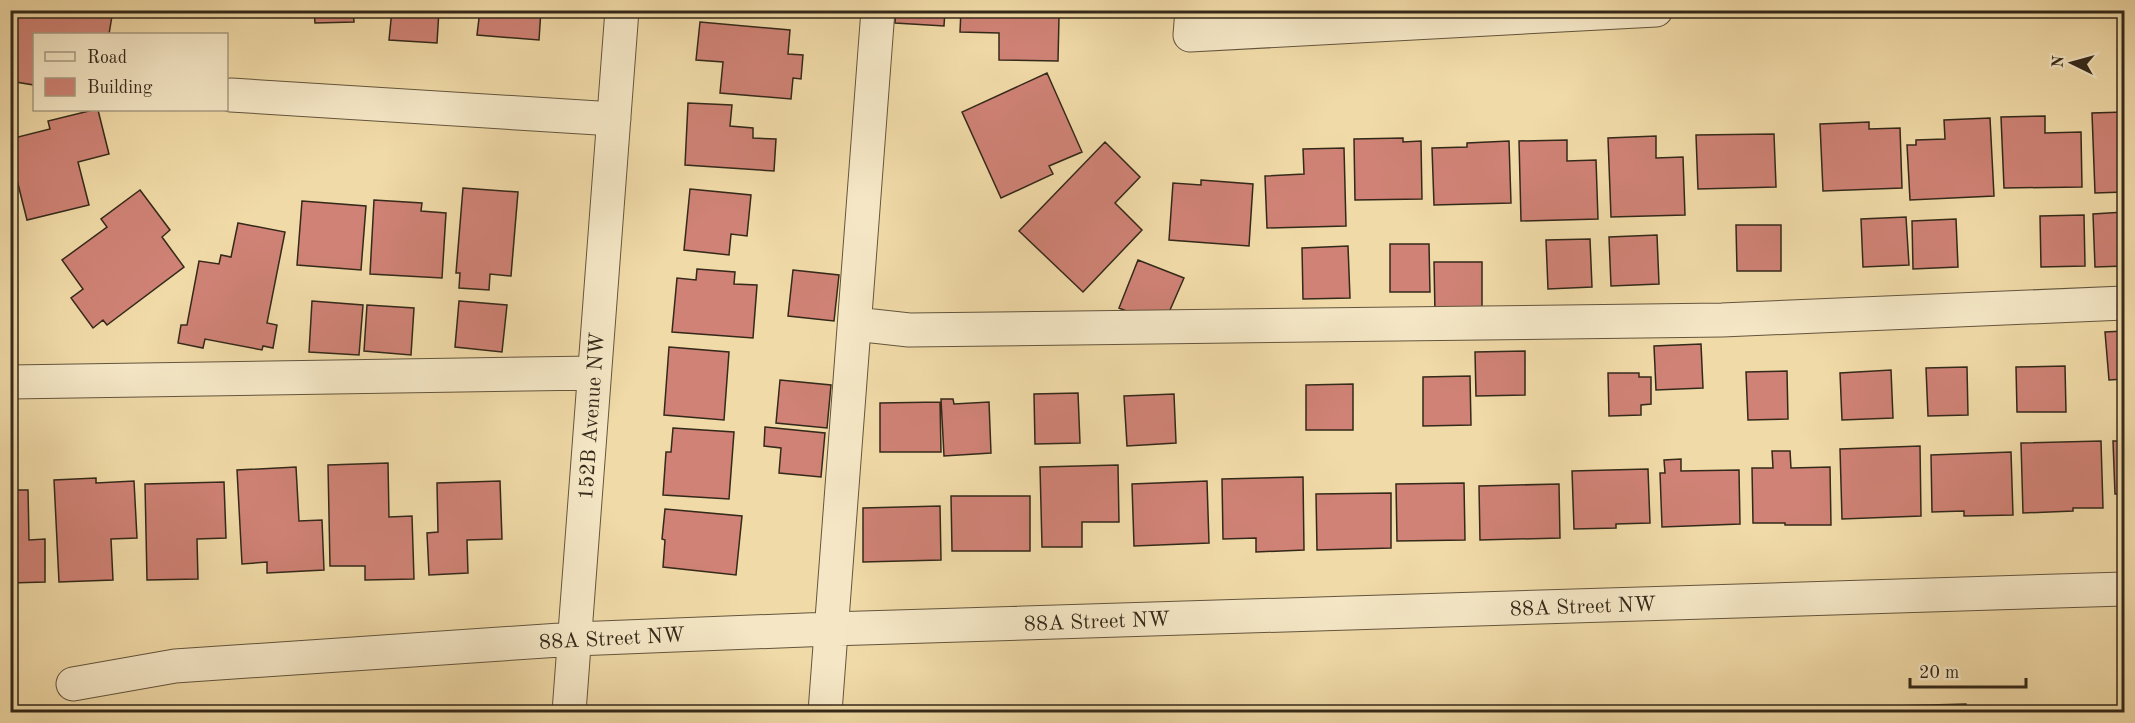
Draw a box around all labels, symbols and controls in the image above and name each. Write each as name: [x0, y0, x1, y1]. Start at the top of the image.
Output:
legend: [33, 33, 228, 111]
north arrow: [2042, 33, 2102, 93]
text: Road: [87, 49, 127, 67]
text: N: [2051, 54, 2068, 69]
text: Building: [87, 79, 153, 97]
street label: 152B Avenue NW: [576, 332, 609, 501]
street label: 88A Street NW: [1510, 594, 1657, 621]
street label: 88A Street NW: [1024, 609, 1171, 636]
street label: 88A Street NW: [538, 625, 686, 654]
scale bar: [1910, 651, 2026, 689]
text: 20 m: [1919, 664, 1959, 682]

